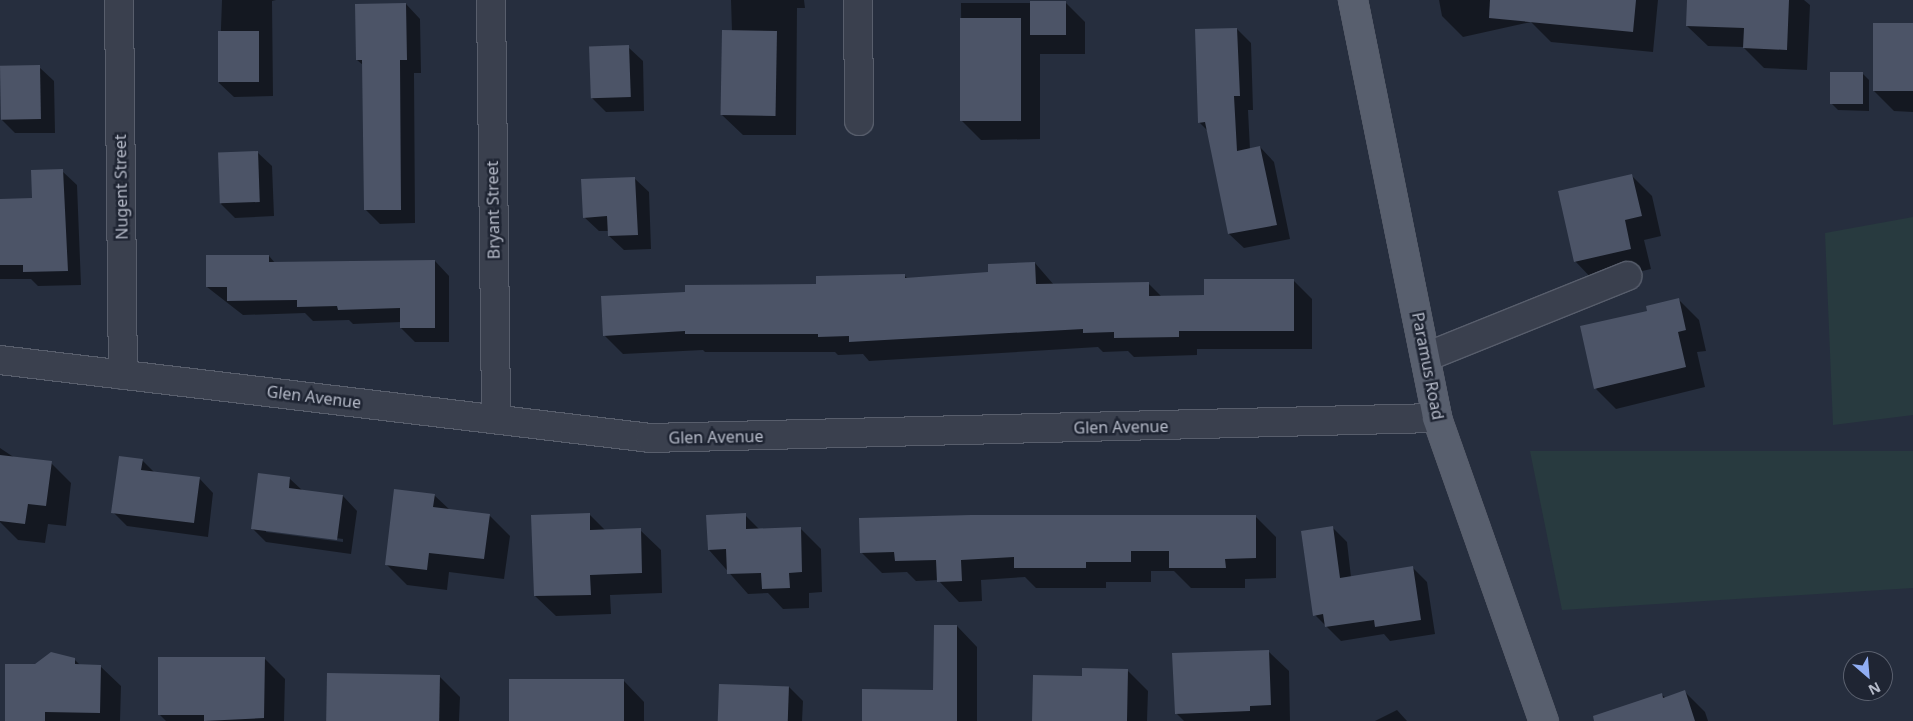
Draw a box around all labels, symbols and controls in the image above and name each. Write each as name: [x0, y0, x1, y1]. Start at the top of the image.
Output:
street label: Nugent Street: [110, 134, 132, 240]
street label: Bryant Street: [483, 161, 503, 259]
street label: Paramus Road: [1408, 311, 1448, 421]
street label: Glen Avenue: [266, 382, 362, 412]
street label: Glen Avenue: [1073, 417, 1169, 437]
street label: Glen Avenue: [668, 427, 764, 447]
north arrow: [1843, 651, 1893, 701]
text: N: [1865, 678, 1884, 700]

